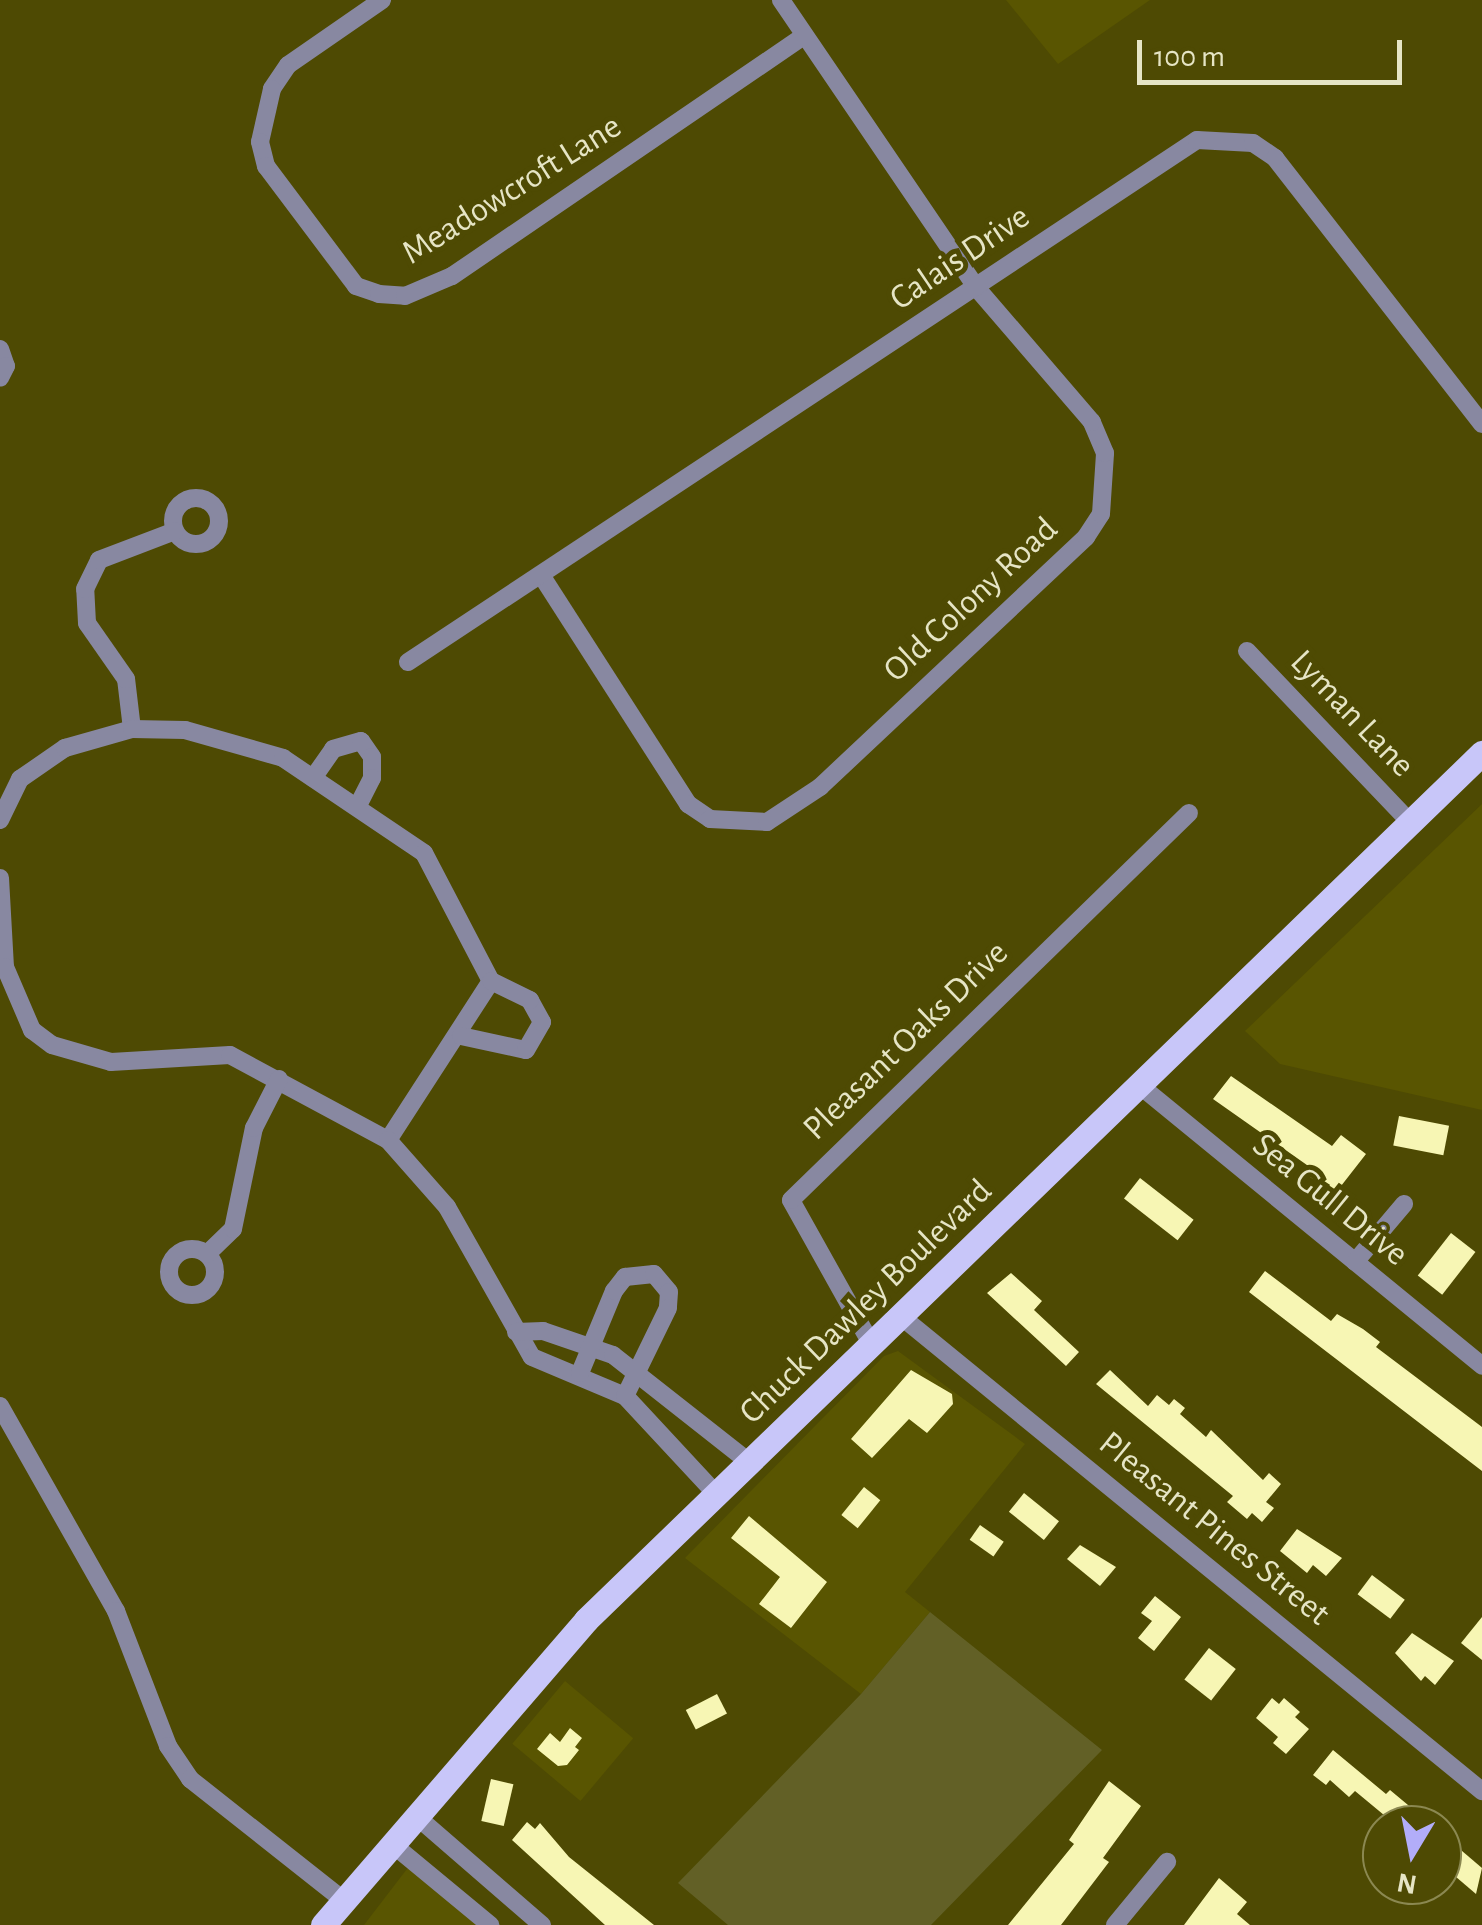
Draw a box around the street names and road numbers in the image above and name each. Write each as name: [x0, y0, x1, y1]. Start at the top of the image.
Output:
street label: Meadowcroft Lane: [395, 106, 629, 274]
street label: Calais Drive: [882, 196, 1038, 320]
street label: Old Colony Road: [875, 509, 1067, 691]
street label: Lyman Lane: [1281, 642, 1423, 786]
street label: Pleasant Oaks Drive: [795, 933, 1017, 1149]
street label: Sea Gull Drive: [1244, 1125, 1416, 1275]
street label: Chuck Dawley Boulevard: [731, 1171, 1001, 1433]
street label: Pleasant Pines Street: [1090, 1423, 1338, 1635]

